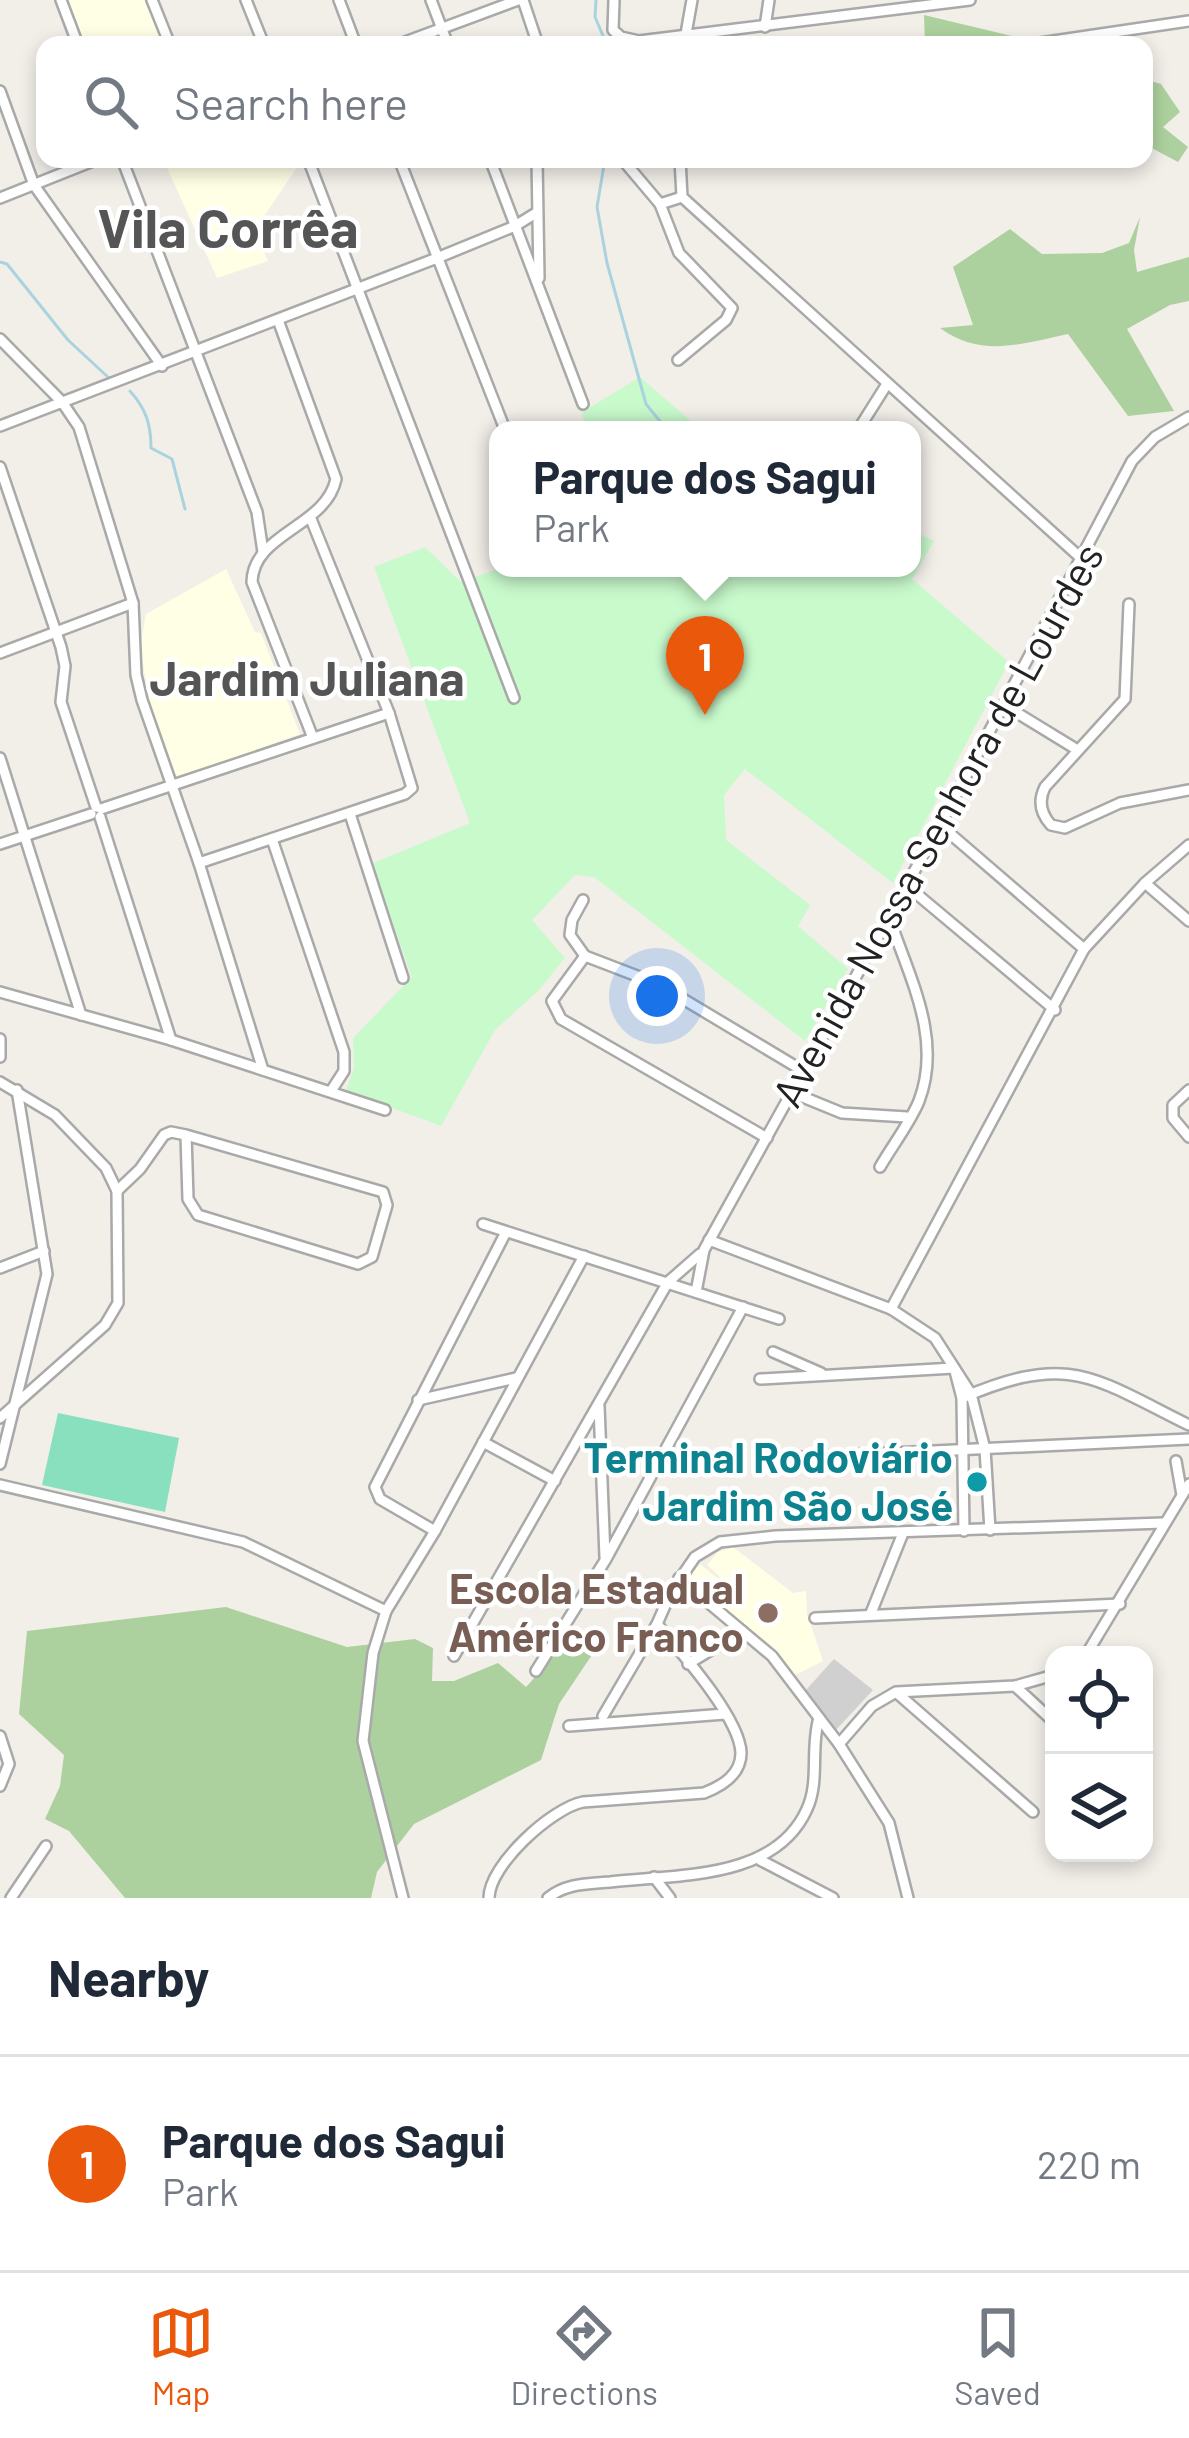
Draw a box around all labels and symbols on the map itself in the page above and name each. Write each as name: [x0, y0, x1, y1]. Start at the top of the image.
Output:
district label: Vila Corrêa: [98, 194, 358, 259]
street label: Avenida Nossa Senhora de Lourdes: [760, 534, 1112, 1114]
pin: 1: [666, 616, 744, 715]
district label: Jardim Juliana: [149, 648, 465, 706]
your location: [627, 966, 687, 1026]
place label: Terminal Rodoviário Jardim São José: [584, 1431, 953, 1529]
marker: Terminal Rodoviário Jardim São José: [964, 1469, 990, 1495]
place label: Escola Estadual Américo Franco: [448, 1562, 744, 1660]
marker: Escola Estadual Américo Franco: [755, 1600, 781, 1626]

